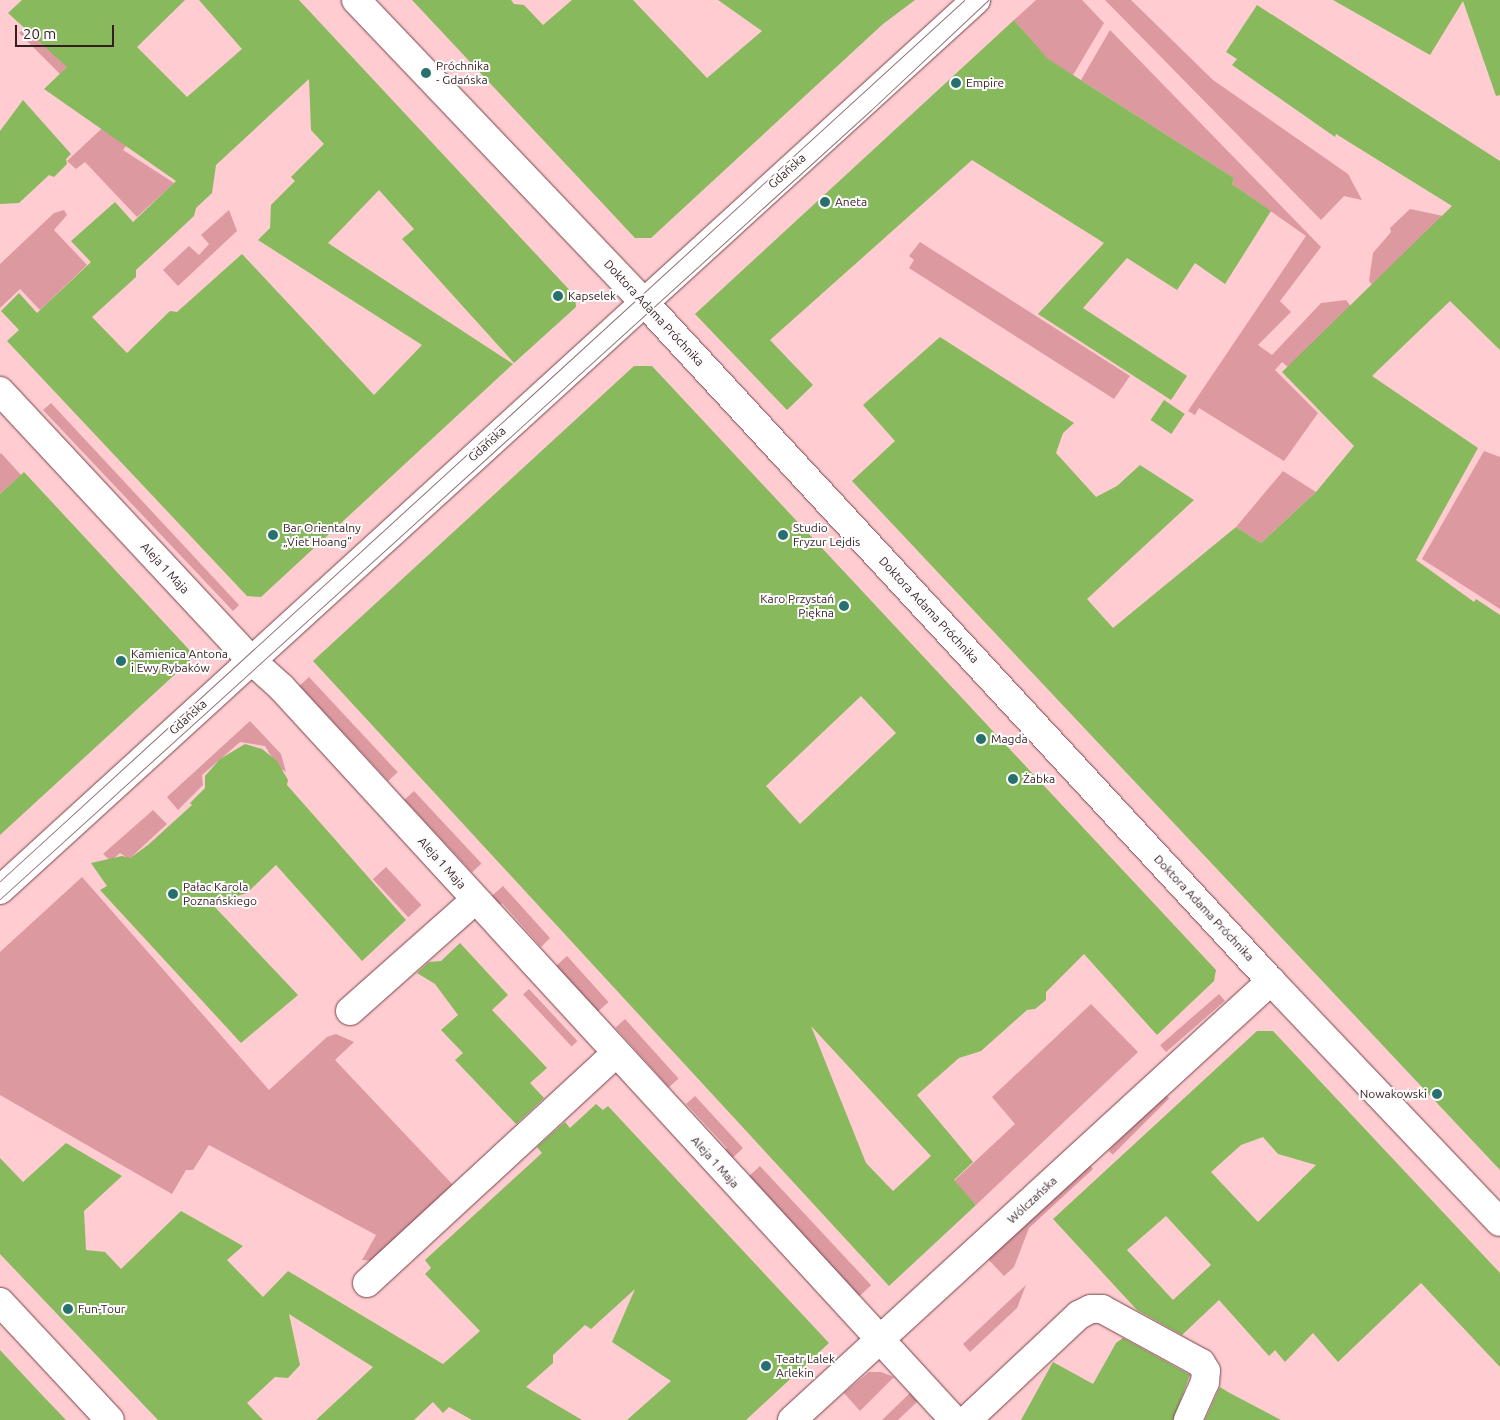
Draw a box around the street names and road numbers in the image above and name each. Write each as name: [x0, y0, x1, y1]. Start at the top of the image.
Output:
street label: Gdańska: [765, 150, 809, 192]
street label: Doktora Adama Próchnika: [601, 257, 707, 369]
street label: Gdańska: [465, 423, 509, 465]
street label: Aleja 1 Maja: [138, 539, 192, 597]
street label: Doktora Adama Próchnika: [876, 554, 982, 666]
street label: Gdańska: [166, 696, 210, 738]
street label: Aleja 1 Maja: [415, 834, 469, 892]
street label: Doktora Adama Próchnika: [1151, 852, 1257, 964]
street label: Aleja 1 Maja: [688, 1133, 742, 1191]
street label: Wólczańska: [1004, 1173, 1060, 1227]

